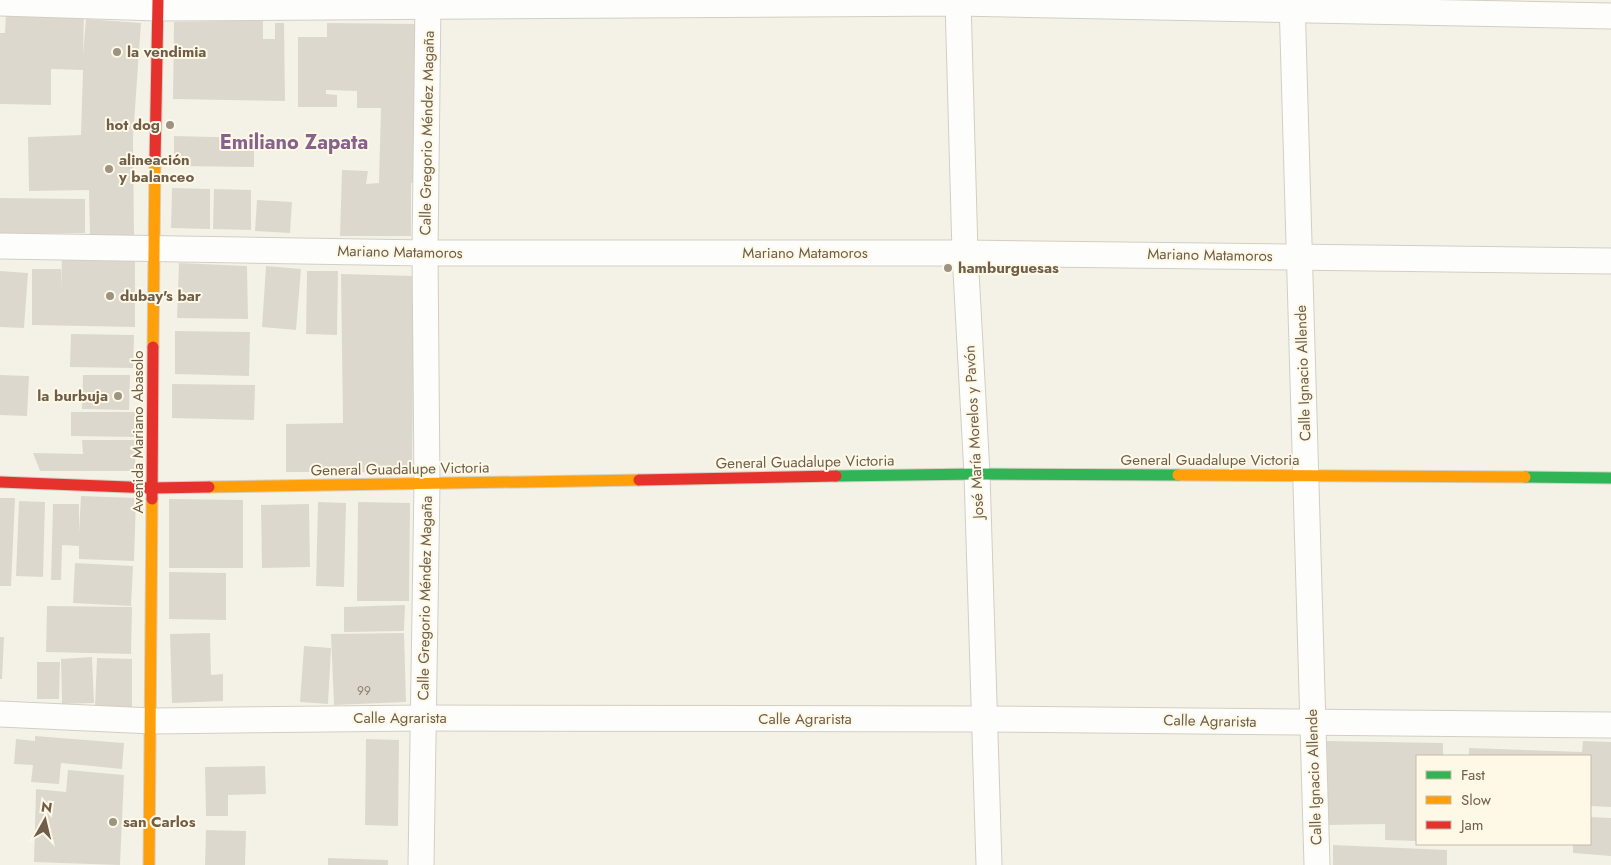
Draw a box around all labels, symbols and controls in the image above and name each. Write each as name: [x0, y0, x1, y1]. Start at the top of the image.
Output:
street label: Calle Gregorio Méndez Magaña: [414, 30, 440, 236]
place label: la vendimia: [127, 41, 206, 63]
marker: la vendimia: [111, 46, 123, 58]
place label: hot dog: [106, 114, 160, 136]
marker: hot dog: [164, 119, 176, 131]
district label: Emiliano Zapata: [220, 128, 368, 157]
place label: alineación y balanceo: [118, 149, 194, 188]
marker: alineación y balanceo: [103, 163, 115, 175]
street label: Mariano Matamoros: [337, 240, 463, 264]
street label: Mariano Matamoros: [742, 242, 868, 264]
street label: Mariano Matamoros: [1147, 243, 1273, 267]
place label: hamburguesas: [958, 257, 1059, 279]
marker: hamburguesas: [942, 262, 954, 274]
place label: dubay's bar: [120, 285, 202, 307]
marker: dubay's bar: [104, 290, 116, 302]
street label: Calle Ignacio Allende: [1290, 304, 1316, 442]
street label: José María Morelos y Pavón: [958, 345, 990, 521]
street label: Avenida Mariano Abasolo: [127, 350, 149, 514]
place label: la burbuja: [37, 385, 108, 407]
marker: la burbuja: [112, 390, 124, 402]
street label: General Guadalupe Victoria: [715, 449, 895, 475]
street label: General Guadalupe Victoria: [1121, 449, 1299, 471]
street label: General Guadalupe Victoria: [310, 456, 490, 482]
street label: Calle Gregorio Méndez Magaña: [412, 495, 438, 701]
house number: 99: [357, 682, 371, 700]
street label: Calle Agrarista: [353, 707, 447, 729]
street label: Calle Agrarista: [758, 708, 852, 730]
street label: Calle Ignacio Allende: [1301, 708, 1327, 846]
street label: Calle Agrarista: [1163, 709, 1257, 733]
legend: [1416, 755, 1591, 845]
text: Fast: [1461, 764, 1485, 786]
text: Slow: [1461, 789, 1492, 811]
north arrow: [20, 795, 70, 845]
text: N: [40, 796, 54, 818]
place label: san Carlos: [123, 811, 196, 833]
text: Jam: [1459, 814, 1484, 836]
marker: san Carlos: [107, 816, 119, 828]

